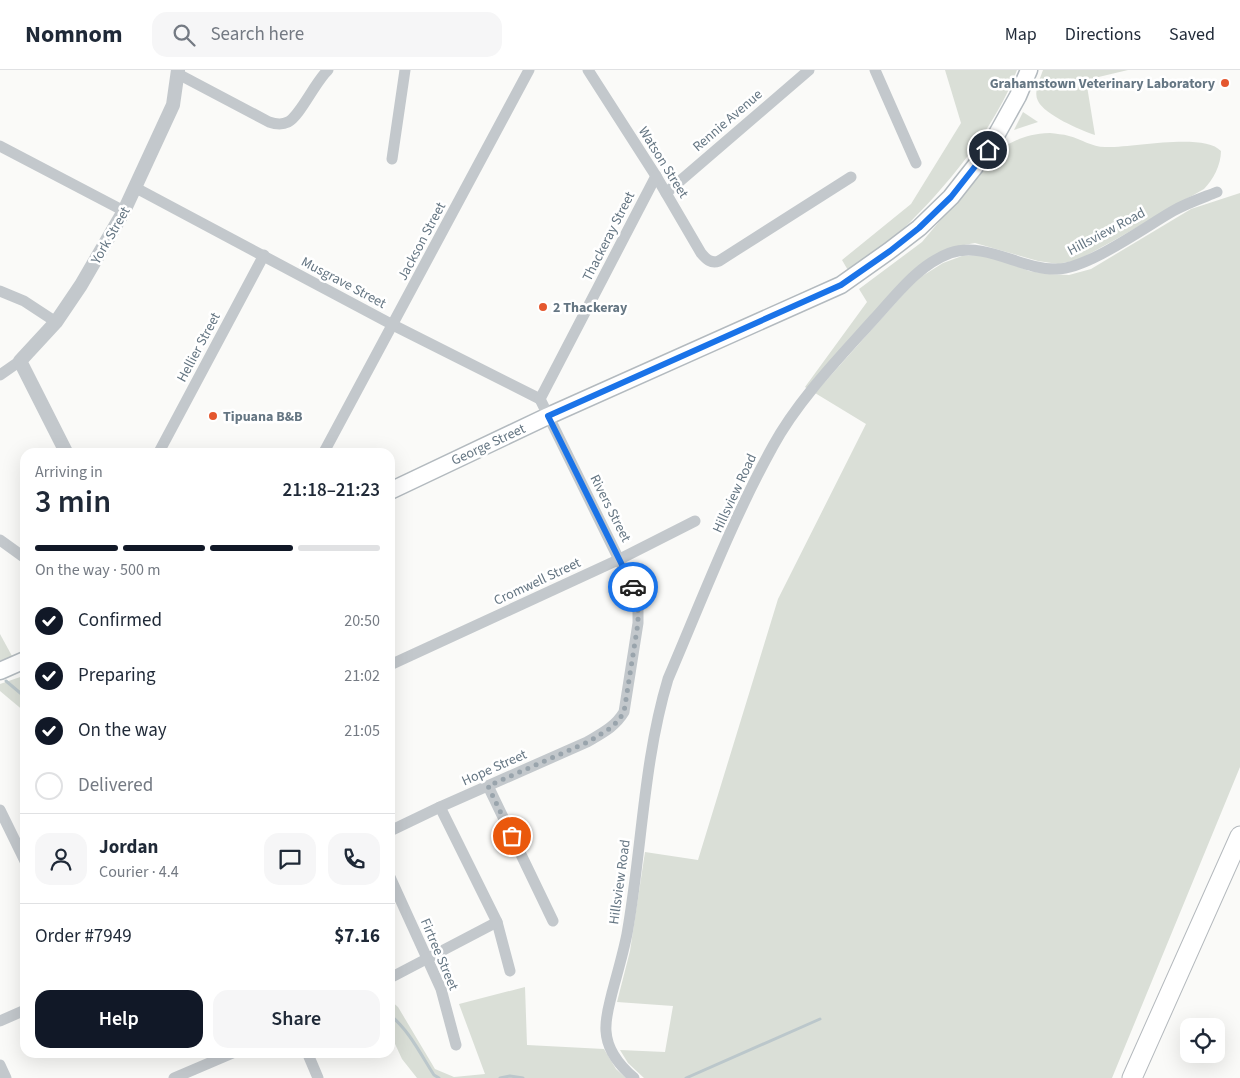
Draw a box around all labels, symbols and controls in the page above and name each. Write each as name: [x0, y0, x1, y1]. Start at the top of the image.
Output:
search box: [152, 12, 502, 57]
text: Nomnom: [25, 17, 122, 52]
icon: search: [170, 21, 198, 49]
text: Search here: [210, 21, 304, 48]
text: Map: [1005, 22, 1037, 47]
text: Directions: [1065, 22, 1141, 47]
text: Saved: [1169, 22, 1215, 47]
place label: Grahamstown Veterinary Laboratory: [990, 74, 1216, 94]
marker: Grahamstown Veterinary Laboratory: [1219, 77, 1231, 89]
street label: Rennie Avenue: [688, 85, 767, 157]
street label: Watson Street: [633, 123, 693, 202]
pin: [967, 129, 1009, 171]
icon: home: [974, 136, 1002, 164]
street label: Thackeray Street: [578, 188, 640, 285]
street label: Jackson Street: [393, 199, 451, 284]
street label: York Street: [86, 203, 135, 269]
street label: Hillsview Road: [1064, 203, 1149, 261]
street label: Musgrave Street: [298, 252, 390, 314]
place label: 2 Thackeray: [553, 298, 628, 318]
marker: 2 Thackeray: [537, 301, 549, 313]
street label: Hellier Street: [172, 309, 226, 386]
place label: Tipuana B&B: [223, 407, 303, 427]
marker: Tipuana B&B: [207, 410, 219, 422]
street label: George Street: [448, 419, 529, 471]
street label: Hillsview Road: [708, 450, 762, 536]
text: Arriving in: [35, 461, 103, 483]
street label: Rivers Street: [585, 471, 636, 546]
text: 21:18–21:23: [282, 477, 380, 504]
text: 3 min: [35, 479, 111, 525]
street label: Cromwell Street: [491, 553, 584, 611]
text: On the way · 500 m: [35, 559, 160, 581]
courier: [608, 562, 658, 612]
icon: car: [619, 573, 647, 601]
icon: check: [35, 607, 63, 635]
text: Confirmed: [78, 607, 162, 634]
text: 20:50: [344, 610, 380, 632]
icon: check: [35, 662, 63, 690]
text: Preparing: [78, 662, 156, 689]
text: 21:02: [344, 665, 380, 687]
icon: check: [35, 717, 63, 745]
text: On the way: [78, 717, 167, 744]
text: 21:05: [344, 720, 380, 742]
street label: Hope Street: [459, 745, 530, 791]
text: Delivered: [78, 772, 153, 799]
pin: [491, 815, 533, 857]
icon: bag: [498, 822, 526, 850]
button: person: [35, 833, 87, 885]
button: chat: [264, 833, 316, 885]
button: phone: [328, 833, 380, 885]
text: Jordan: [99, 834, 158, 861]
street label: Hillsview Road: [604, 838, 636, 926]
text: Courier · 4.4: [99, 861, 179, 883]
street label: Firtree Street: [415, 915, 463, 994]
text: Order #7949: [35, 923, 132, 950]
text: $7.16: [334, 923, 380, 950]
button: Help: [35, 990, 203, 1048]
button: Share: [213, 990, 380, 1048]
map controls: [1180, 1018, 1225, 1063]
button: locate: [1180, 1018, 1225, 1063]

